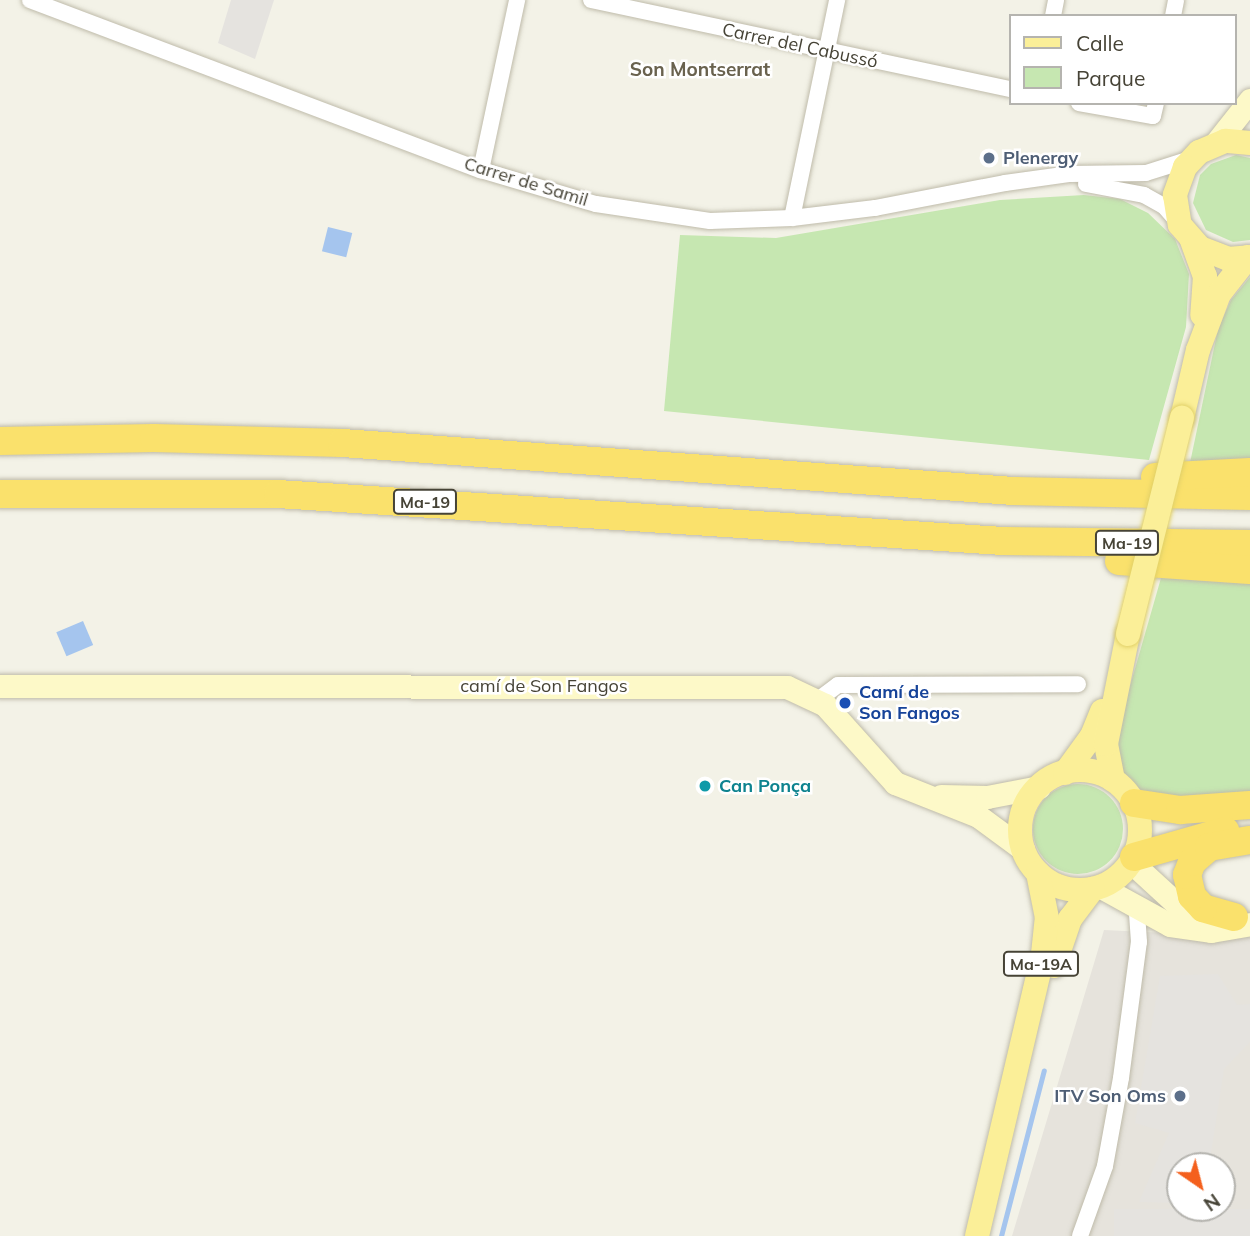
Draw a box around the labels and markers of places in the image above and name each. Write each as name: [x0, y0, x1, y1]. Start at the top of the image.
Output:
place label: Plenergy: [1003, 147, 1078, 169]
marker: Plenergy: [981, 150, 997, 166]
place label: Camí de Son Fangos: [859, 682, 960, 724]
marker: Camí de Son Fangos: [837, 695, 853, 711]
place label: Can Ponça: [719, 775, 811, 797]
marker: Can Ponça: [697, 778, 713, 794]
place label: ITV Son Oms: [1054, 1085, 1166, 1107]
marker: ITV Son Oms: [1172, 1088, 1188, 1104]

